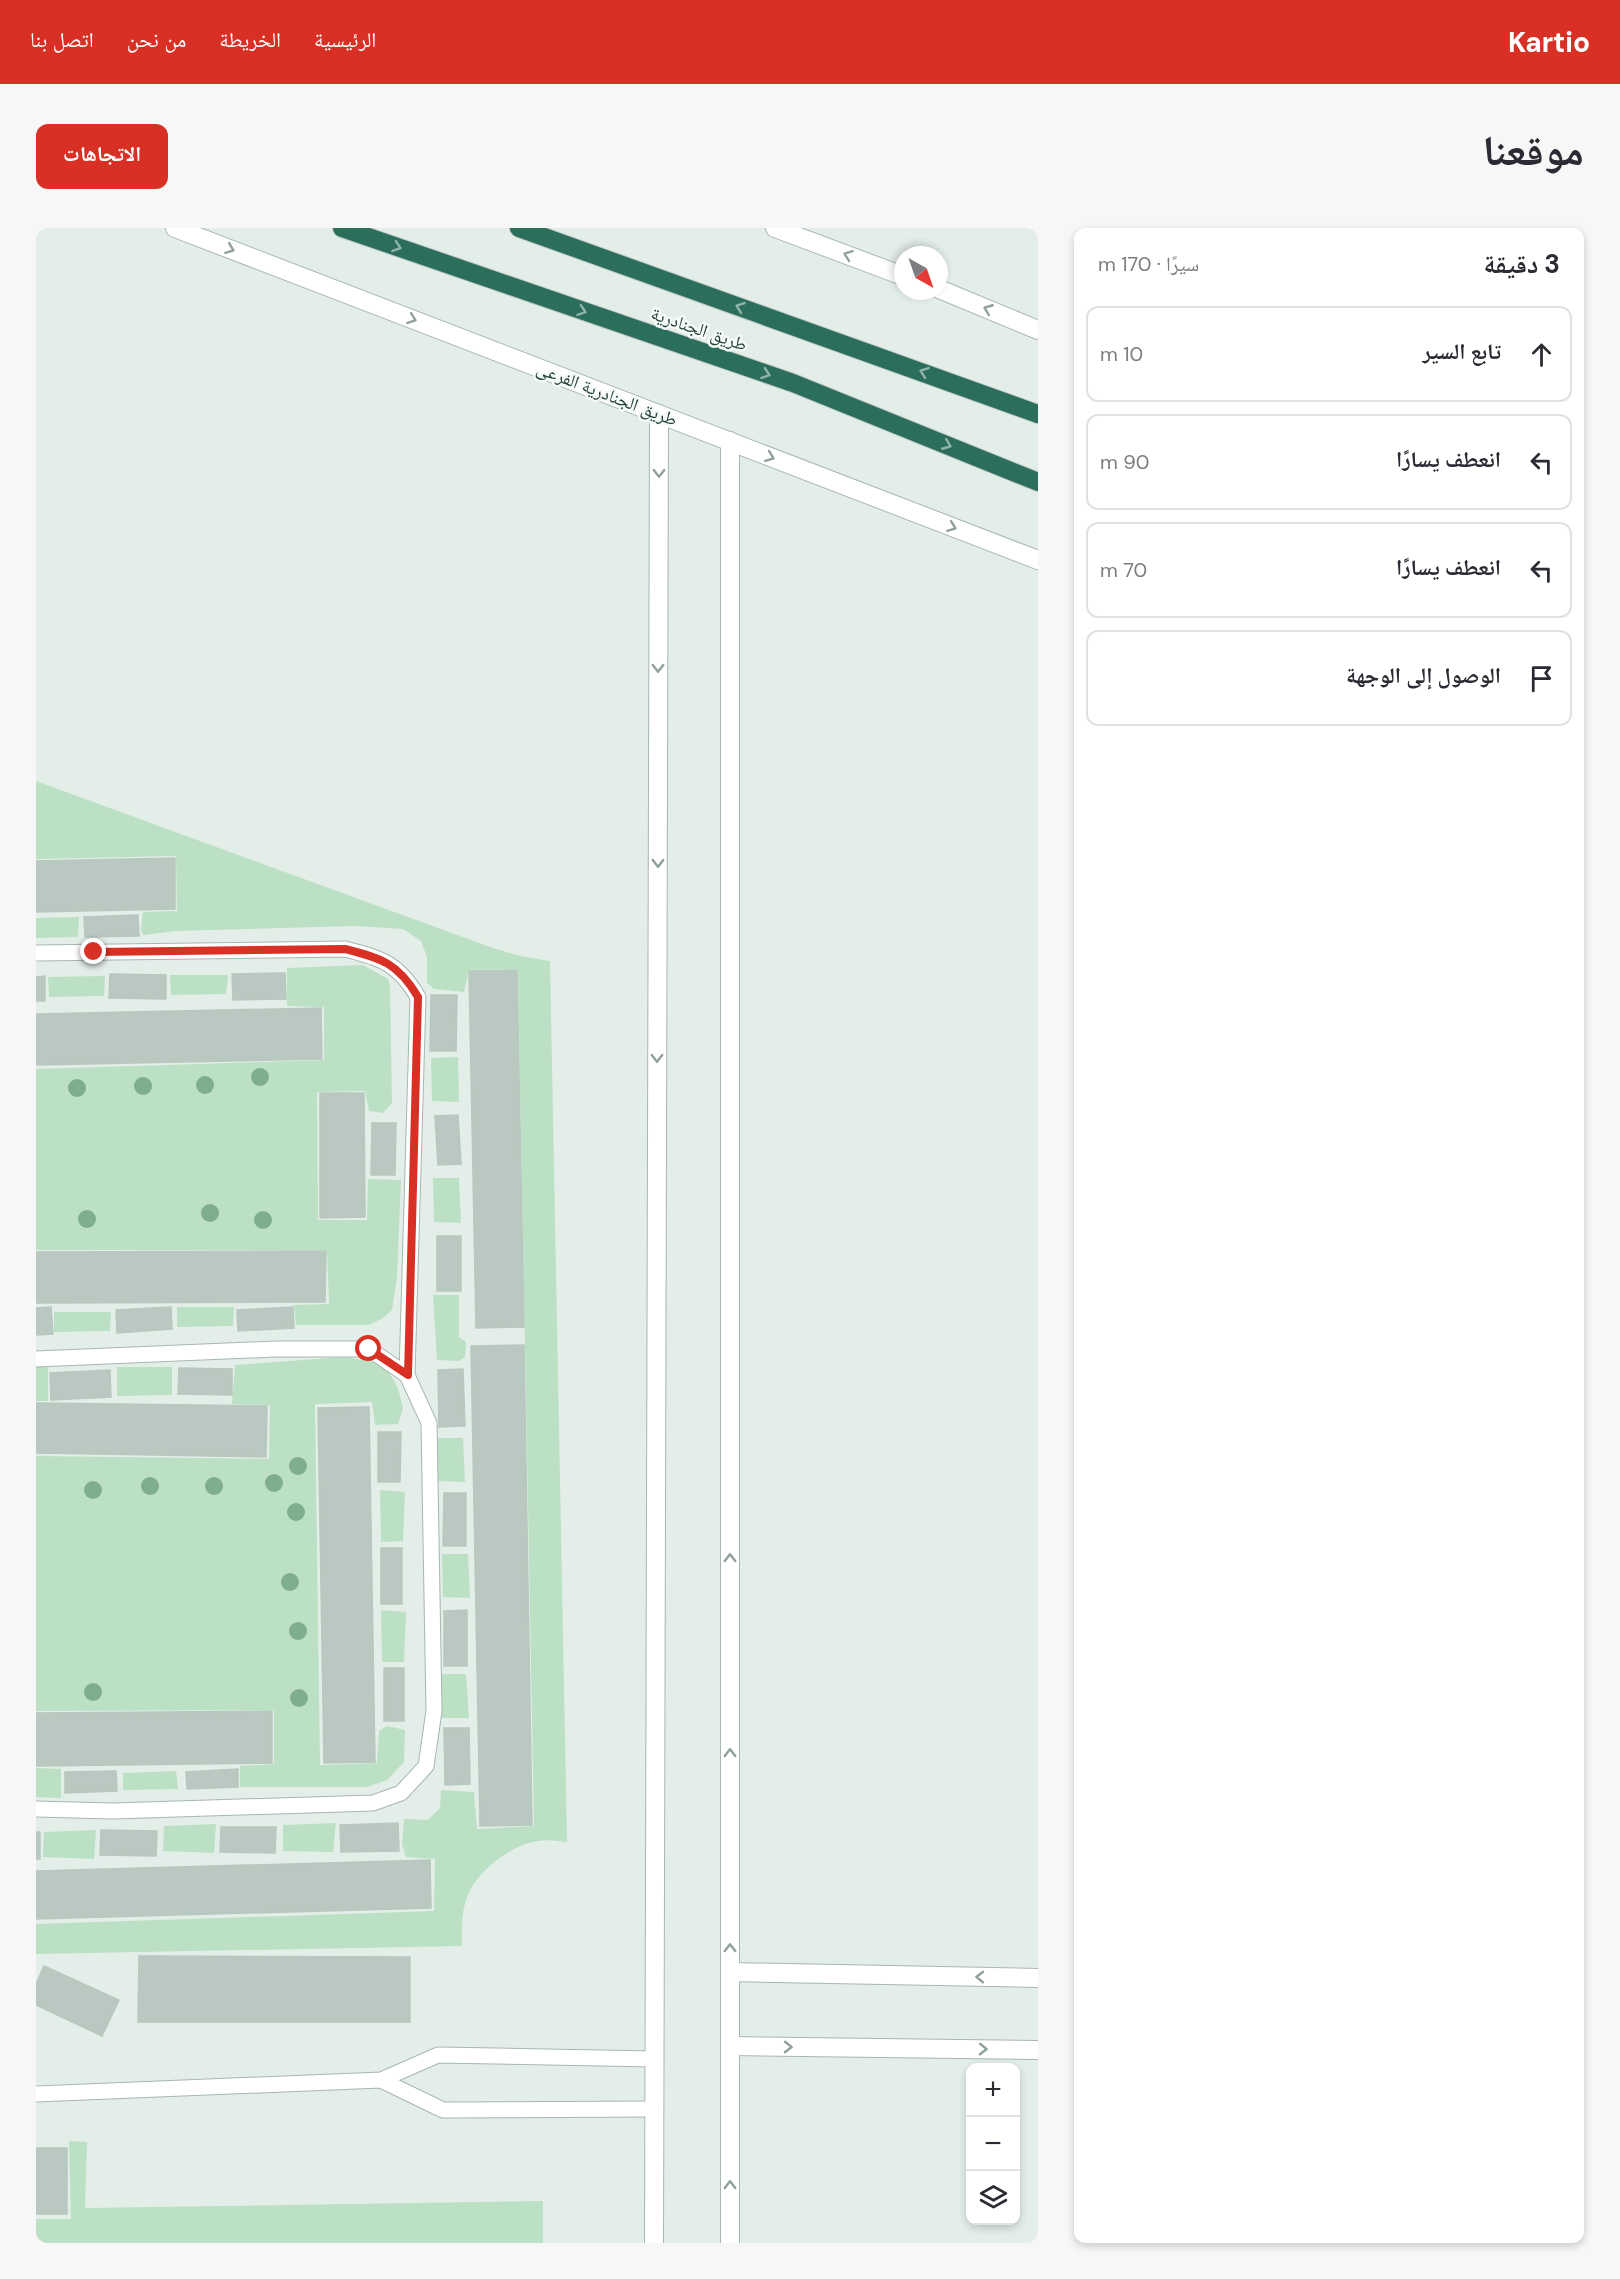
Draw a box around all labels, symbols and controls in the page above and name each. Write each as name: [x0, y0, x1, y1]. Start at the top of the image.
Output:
text: Kartio: [1508, 24, 1590, 61]
text: اتصل بنا: [30, 26, 94, 54]
text: من نحن: [127, 26, 186, 54]
text: الخريطة: [219, 26, 281, 54]
text: الرئيسية: [314, 26, 376, 54]
text: موقعنا: [1483, 123, 1584, 178]
button: الاتجاهات: [36, 124, 168, 189]
one-way arrow: [391, 240, 402, 253]
one-way arrow: [224, 242, 235, 254]
north arrow: [894, 246, 948, 300]
text: 3 دقيقة: [1484, 247, 1560, 281]
one-way arrow: [843, 250, 854, 262]
text: سيرًا · 170 m: [1098, 251, 1199, 277]
street label: طريق الجنادرية: [648, 301, 750, 357]
one-way arrow: [735, 301, 746, 314]
one-way arrow: [576, 303, 587, 316]
one-way arrow: [984, 304, 994, 317]
one-way arrow: [406, 312, 417, 324]
text: تابع السير: [1422, 337, 1501, 366]
icon: ahead: [1525, 338, 1558, 371]
text: 10 m: [1100, 341, 1143, 367]
street label: طريق الجنادرية الفرعى: [533, 356, 681, 432]
one-way arrow: [760, 367, 771, 379]
one-way arrow: [919, 367, 930, 380]
one-way arrow: [941, 438, 952, 450]
text: انعطف يسارًا: [1396, 445, 1501, 474]
icon: left: [1525, 446, 1558, 479]
text: 90 m: [1100, 449, 1149, 475]
one-way arrow: [764, 450, 775, 462]
one-way arrow: [653, 468, 665, 477]
one-way arrow: [946, 520, 957, 532]
text: انعطف يسارًا: [1396, 553, 1501, 582]
icon: left: [1525, 554, 1558, 587]
text: 70 m: [1100, 557, 1147, 583]
text: الوصول إلى الوجهة: [1346, 661, 1501, 690]
icon: arrive: [1525, 662, 1558, 695]
one-way arrow: [652, 663, 664, 672]
one-way arrow: [652, 858, 664, 867]
route end: [80, 938, 106, 964]
one-way arrow: [651, 1053, 663, 1062]
route start: [355, 1335, 381, 1361]
one-way arrow: [724, 1553, 736, 1562]
one-way arrow: [724, 1748, 736, 1757]
one-way arrow: [724, 1943, 736, 1952]
one-way arrow: [975, 1970, 984, 1983]
one-way arrow: [784, 2041, 793, 2053]
one-way arrow: [979, 2043, 988, 2055]
map controls: [966, 2063, 1020, 2225]
button: +: [966, 2063, 1020, 2117]
button: −: [966, 2117, 1020, 2171]
button: layers: [966, 2171, 1020, 2225]
one-way arrow: [724, 2180, 736, 2189]

